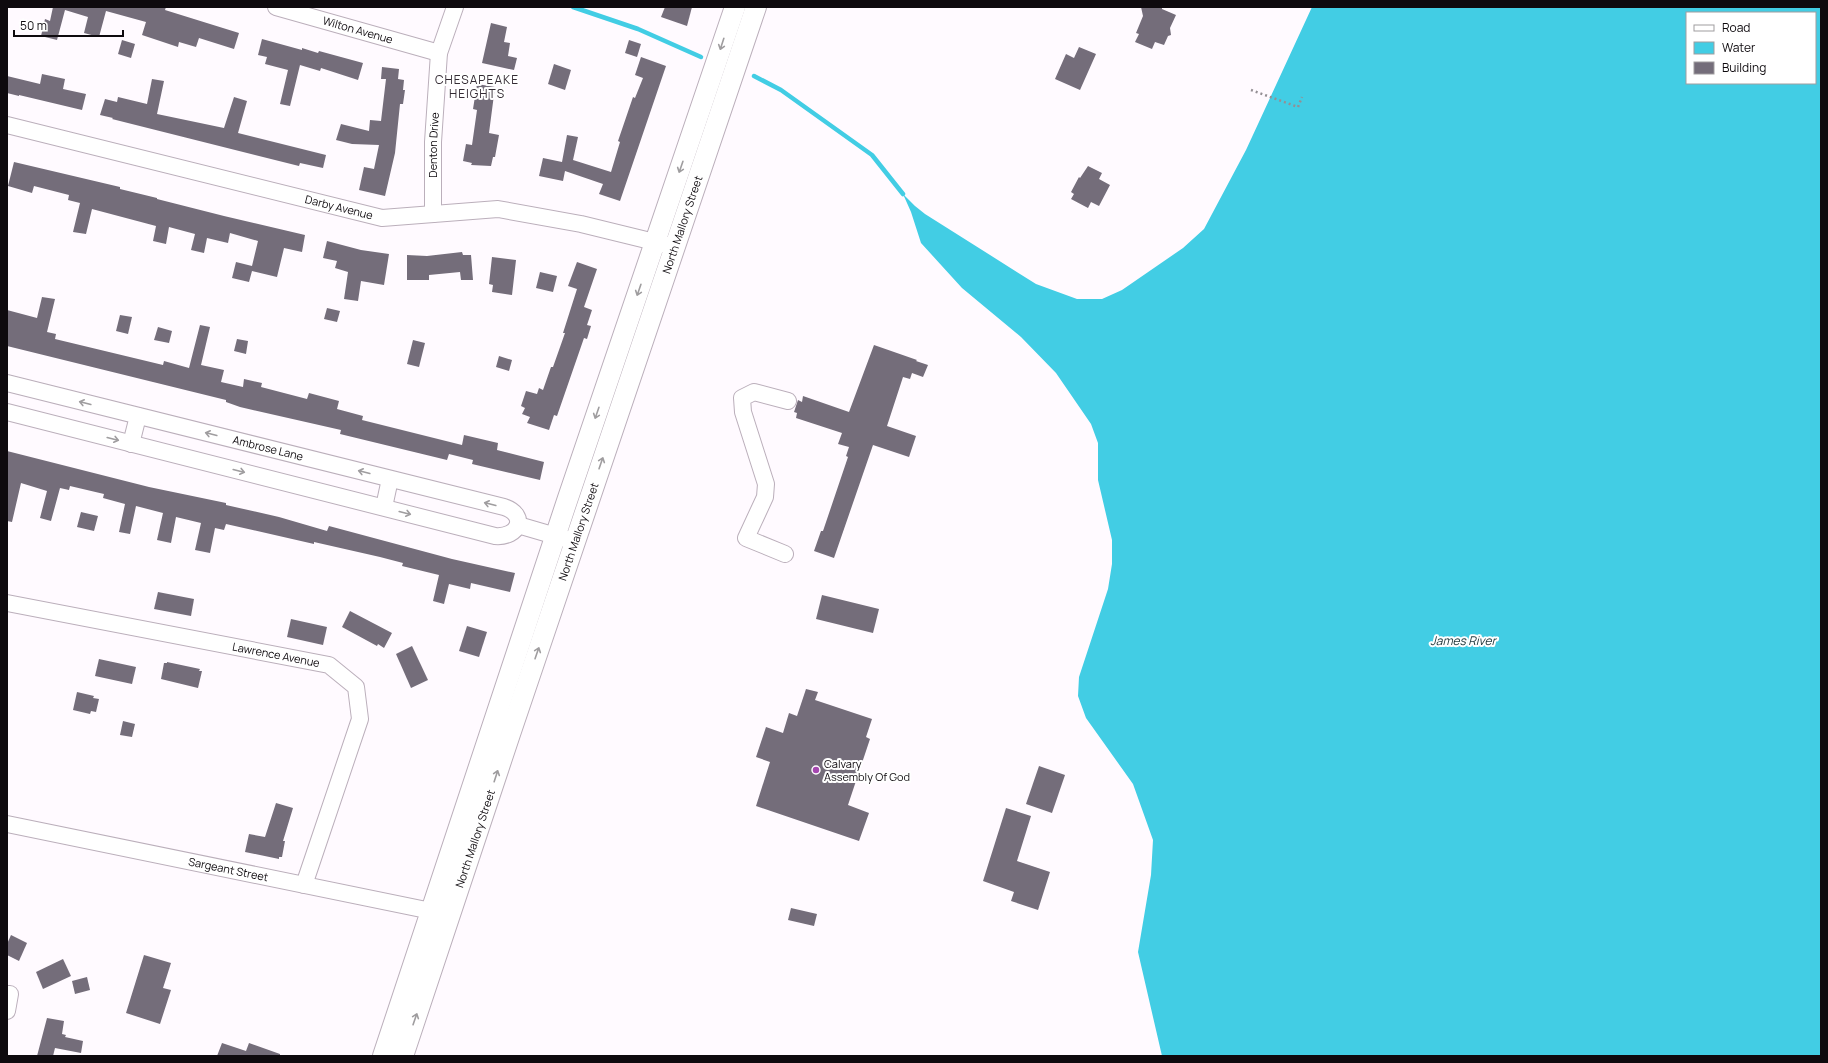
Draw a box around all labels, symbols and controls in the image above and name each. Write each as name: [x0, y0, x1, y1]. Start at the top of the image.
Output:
scale bar: [14, 12, 123, 38]
legend: [1686, 12, 1816, 84]
street label: Wilton Avenue: [321, 13, 395, 47]
text: 50 m: [20, 17, 47, 34]
text: Road: [1722, 19, 1750, 36]
one-way arrow: [718, 38, 726, 50]
text: Water: [1722, 39, 1756, 56]
text: Building: [1722, 59, 1766, 76]
district label: CHESAPEAKE HEIGHTS: [435, 71, 519, 102]
street label: Denton Drive: [425, 111, 442, 178]
one-way arrow: [677, 161, 684, 174]
street label: North Mallory Street: [658, 174, 705, 275]
street label: Darby Avenue: [304, 191, 375, 223]
one-way arrow: [635, 284, 642, 297]
one-way arrow: [79, 399, 92, 406]
one-way arrow: [592, 407, 600, 419]
one-way arrow: [205, 430, 218, 438]
street label: Ambrose Lane: [231, 432, 306, 464]
one-way arrow: [106, 436, 119, 443]
one-way arrow: [598, 458, 606, 470]
one-way arrow: [232, 468, 245, 475]
one-way arrow: [358, 468, 371, 476]
street label: North Mallory Street: [554, 480, 602, 582]
one-way arrow: [484, 499, 497, 507]
one-way arrow: [399, 510, 412, 517]
water label: James River: [1430, 632, 1497, 649]
street label: Lawrence Avenue: [231, 639, 322, 670]
one-way arrow: [534, 646, 541, 659]
place label: Calvary Assembly Of God: [824, 756, 910, 784]
marker: Calvary Assembly Of God: [811, 765, 821, 775]
one-way arrow: [493, 770, 500, 783]
street label: North Mallory Street: [451, 788, 498, 890]
street label: Sargeant Street: [187, 853, 270, 884]
one-way arrow: [412, 1013, 420, 1025]

